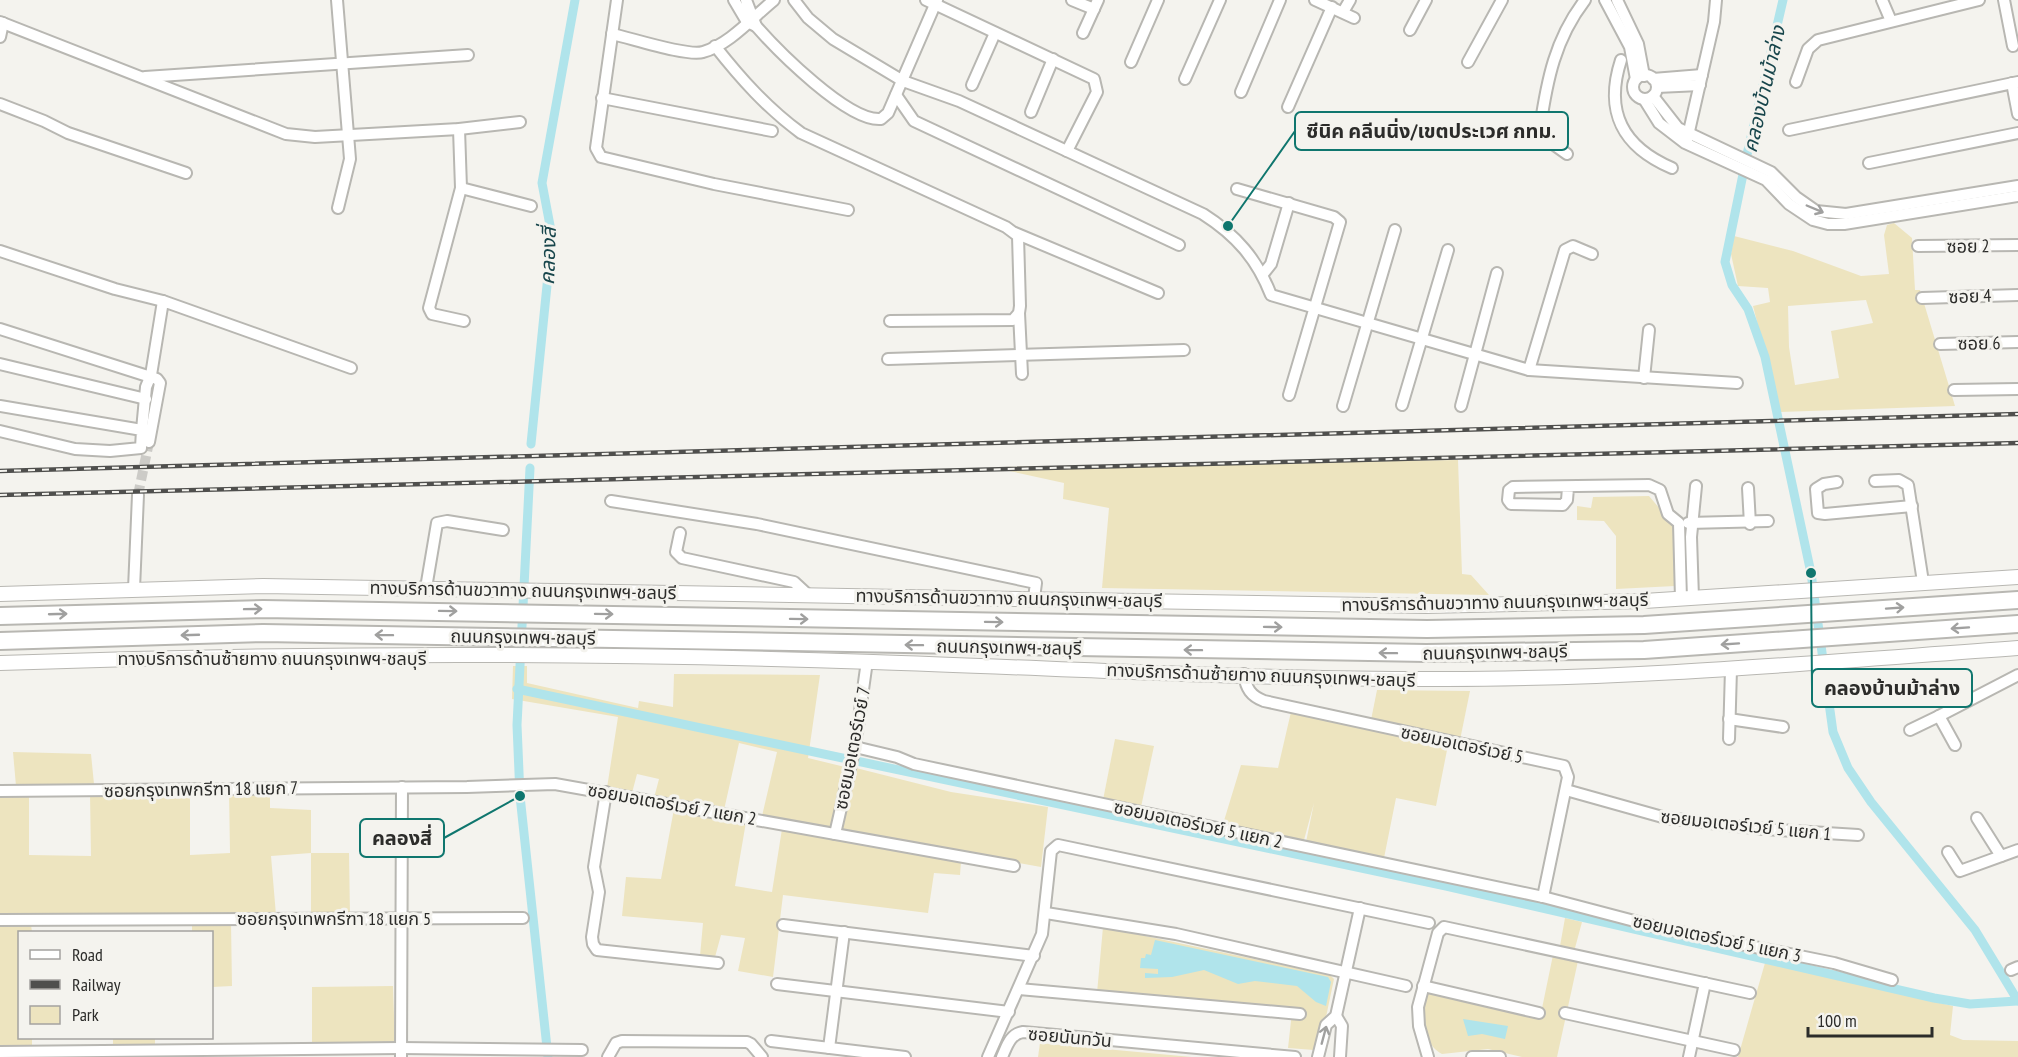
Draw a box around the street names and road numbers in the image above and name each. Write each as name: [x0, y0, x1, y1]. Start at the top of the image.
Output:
street label: ซอย 2: [1946, 234, 1990, 258]
street label: ซอย 4: [1948, 284, 1992, 308]
street label: ซอย 6: [1957, 331, 2001, 355]
street label: ทางบริการด้านขวาทาง ถนนกรุงเทพฯ-ชลบุรี: [369, 576, 677, 604]
street label: ทางบริการด้านขวาทาง ถนนกรุงเทพฯ-ชลบุรี: [855, 584, 1163, 612]
street label: ทางบริการด้านขวาทาง ถนนกรุงเทพฯ-ชลบุรี: [1341, 588, 1649, 616]
street label: ถนนกรุงเทพฯ-ชลบุรี: [450, 624, 596, 650]
street label: ถนนกรุงเทพฯ-ชลบุรี: [936, 634, 1082, 660]
street label: ถนนกรุงเทพฯ-ชลบุรี: [1422, 639, 1568, 665]
street label: ทางบริการด้านซ้ายทาง ถนนกรุงเทพฯ-ชลบุรี: [117, 647, 427, 670]
street label: ทางบริการด้านซ้ายทาง ถนนกรุงเทพฯ-ชลบุรี: [1106, 658, 1416, 692]
street label: ซอยมอเตอร์เวย์ 7: [829, 685, 875, 811]
street label: ซอยมอเตอร์เวย์ 5: [1399, 720, 1525, 768]
street label: ซอยกรุงเทพกรีฑา 18 แยก 7: [104, 776, 298, 802]
street label: ซอยมอเตอร์เวย์ 7 แยก 2: [586, 778, 758, 830]
street label: ซอยมอเตอร์เวย์ 5 แยก 2: [1112, 795, 1284, 853]
street label: ซอยมอเตอร์เวย์ 5 แยก 1: [1659, 805, 1833, 845]
street label: ซอยกรุงเทพกรีฑา 18 แยก 5: [237, 907, 431, 930]
street label: ซอยมอเตอร์เวย์ 5 แยก 3: [1631, 909, 1803, 967]
street label: ซอยนันทวัน: [1027, 1022, 1113, 1052]

